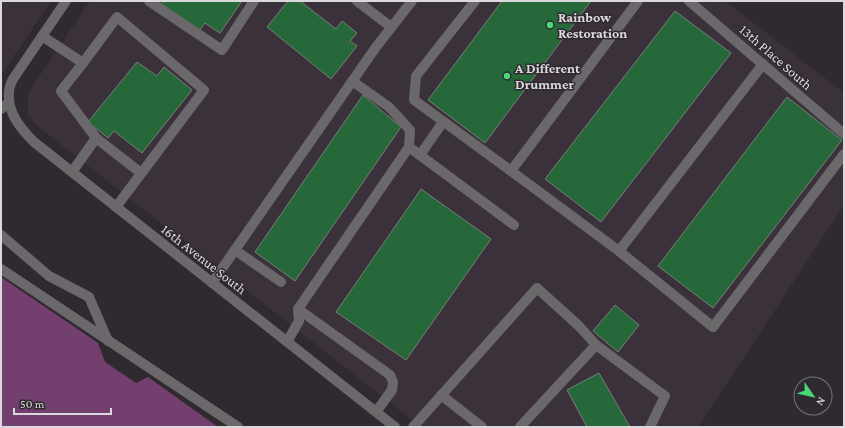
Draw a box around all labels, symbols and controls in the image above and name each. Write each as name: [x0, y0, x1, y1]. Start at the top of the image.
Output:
place label: Rainbow Restoration: [558, 9, 627, 41]
marker: Rainbow Restoration: [545, 20, 555, 30]
street label: 13th Place South: [736, 21, 816, 93]
place label: A Different Drummer: [514, 60, 581, 92]
marker: A Different Drummer: [502, 71, 512, 81]
street label: 16th Avenue South: [158, 221, 250, 297]
north arrow: [793, 376, 833, 416]
scale bar: [14, 390, 111, 416]
text: N: [814, 395, 828, 408]
text: 50 m: [20, 397, 45, 411]

